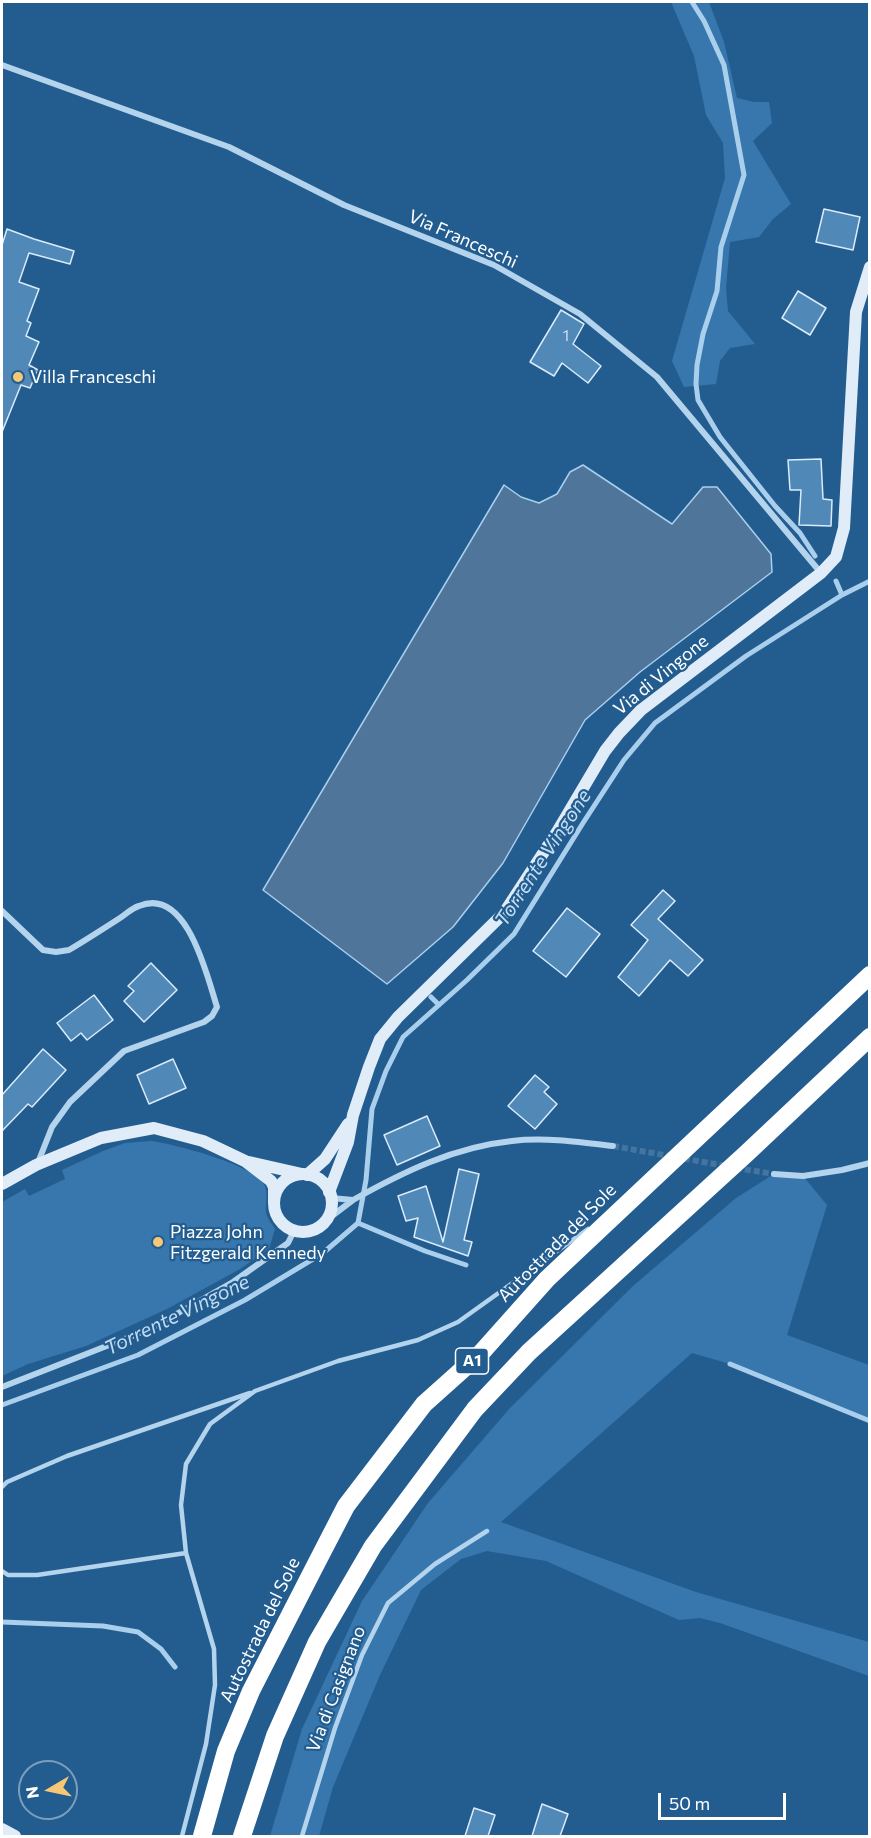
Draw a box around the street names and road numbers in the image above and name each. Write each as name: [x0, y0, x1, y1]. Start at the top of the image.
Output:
street label: Via Franceschi: [405, 205, 521, 273]
street label: Via di Vingone: [609, 630, 713, 720]
street label: Autostrada del Sole: [493, 1179, 621, 1307]
road number: A1: [456, 1348, 488, 1374]
street label: Autostrada del Sole: [216, 1554, 304, 1706]
street label: Via di Casignano: [302, 1623, 370, 1755]

